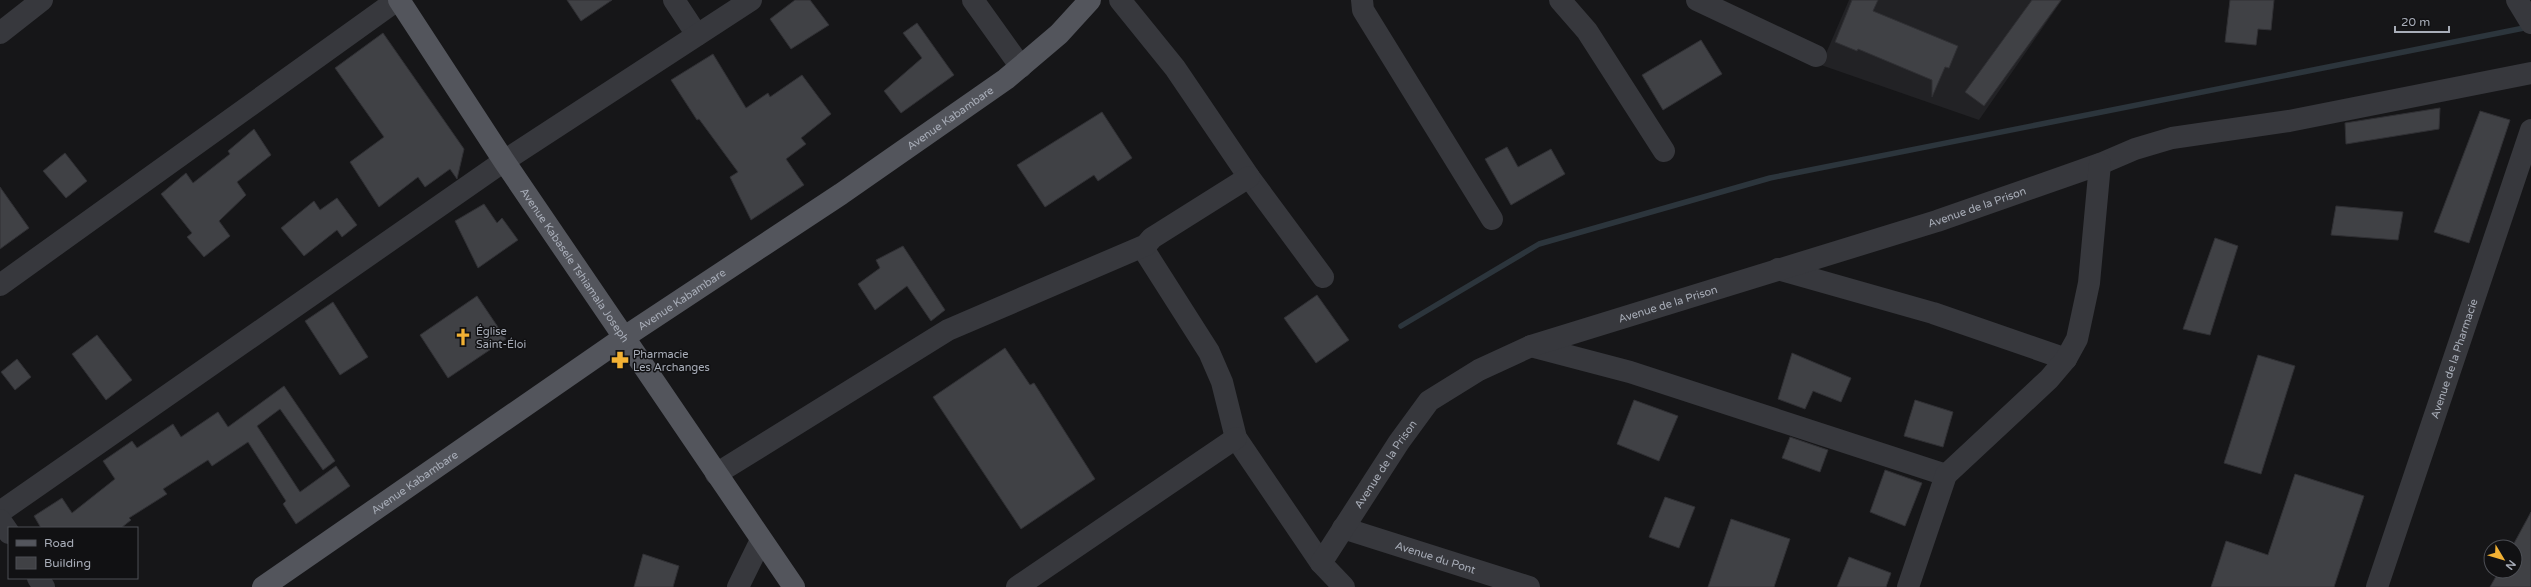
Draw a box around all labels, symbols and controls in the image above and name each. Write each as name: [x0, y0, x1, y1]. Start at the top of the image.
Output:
scale bar: [2395, 8, 2449, 34]
text: 20 m: [2401, 15, 2430, 29]
street label: Avenue Kabambare: [904, 83, 996, 153]
street label: Avenue de la Prison: [1926, 184, 2028, 230]
street label: Avenue Kabasele Tshiamala Joseph: [518, 185, 632, 345]
street label: Avenue Kabambare: [635, 266, 728, 333]
street label: Avenue de la Prison: [1617, 282, 1719, 325]
street label: Avenue de la Pharmacie: [2428, 297, 2480, 420]
place label: Église Saint-Éloi: [476, 324, 526, 351]
church icon: Église Saint-Éloi: [453, 327, 473, 347]
place label: Pharmacie Les Archanges: [633, 348, 710, 374]
pharmacy icon: Pharmacie Les Archanges: [610, 350, 630, 370]
street label: Avenue de la Prison: [1352, 418, 1419, 511]
street label: Avenue Kabambare: [368, 448, 460, 517]
legend: [8, 527, 138, 579]
text: Road: [44, 536, 74, 550]
street label: Avenue du Pont: [1394, 539, 1477, 576]
north arrow: [2483, 539, 2523, 579]
text: Building: [44, 556, 91, 570]
text: N: [2503, 557, 2518, 572]

